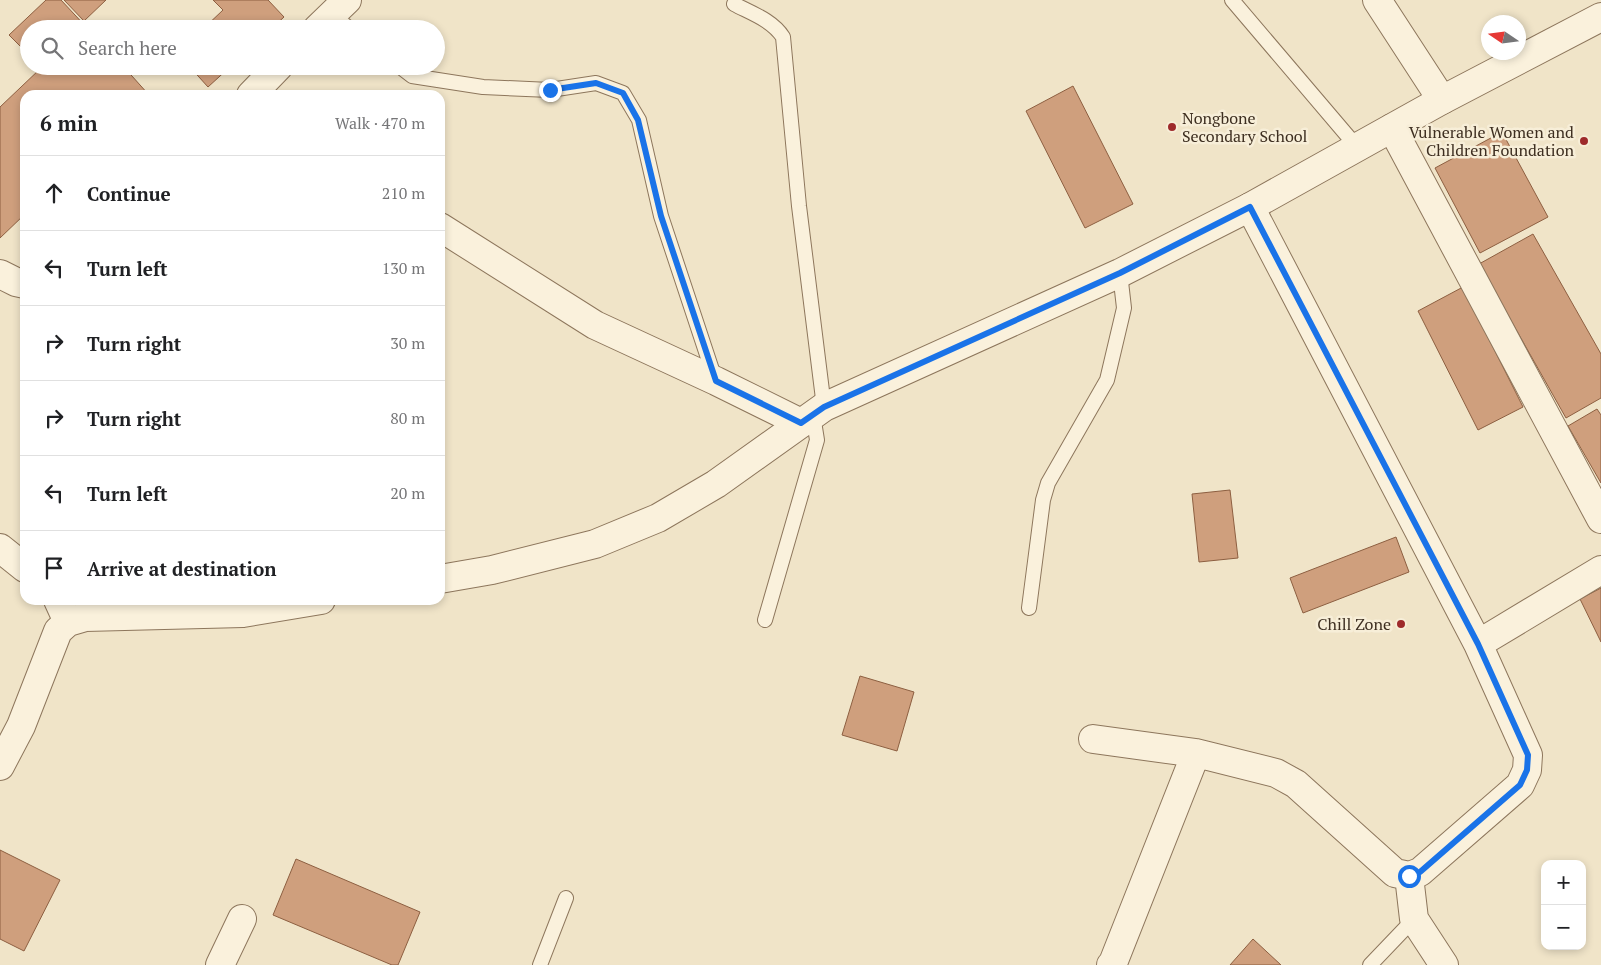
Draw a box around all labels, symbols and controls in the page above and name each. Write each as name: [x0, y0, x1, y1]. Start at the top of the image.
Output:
north arrow: [1481, 15, 1526, 60]
search box: [20, 20, 445, 75]
icon: search: [38, 34, 66, 62]
text: Search here: [78, 35, 177, 60]
route end: [539, 79, 562, 102]
place label: Nongbone Secondary School: [1182, 107, 1308, 147]
text: 6 min: [40, 109, 97, 137]
text: Walk · 470 m: [335, 112, 425, 134]
marker: Nongbone Secondary School: [1166, 121, 1178, 133]
place label: Vulnerable Women and Children Foundation: [1409, 121, 1574, 161]
marker: Vulnerable Women and Children Foundation: [1578, 135, 1590, 147]
icon: ahead: [40, 179, 68, 207]
text: Continue: [87, 181, 171, 206]
text: 210 m: [382, 182, 425, 204]
icon: left: [40, 254, 68, 282]
text: Turn left: [87, 256, 168, 281]
text: 130 m: [382, 257, 425, 279]
icon: right: [40, 329, 68, 357]
text: Turn right: [87, 331, 181, 356]
text: 30 m: [390, 332, 425, 354]
icon: right: [40, 404, 68, 432]
text: Turn right: [87, 406, 181, 431]
text: 80 m: [390, 407, 425, 429]
icon: left: [40, 479, 68, 507]
text: Turn left: [87, 481, 168, 506]
text: 20 m: [390, 482, 425, 504]
icon: arrive: [40, 554, 68, 582]
text: Arrive at destination: [87, 556, 276, 581]
place label: Chill Zone: [1317, 613, 1391, 635]
marker: Chill Zone: [1395, 618, 1407, 630]
map controls: [1541, 860, 1586, 950]
button: +: [1541, 860, 1586, 905]
route start: [1398, 865, 1421, 888]
button: −: [1541, 905, 1586, 950]

